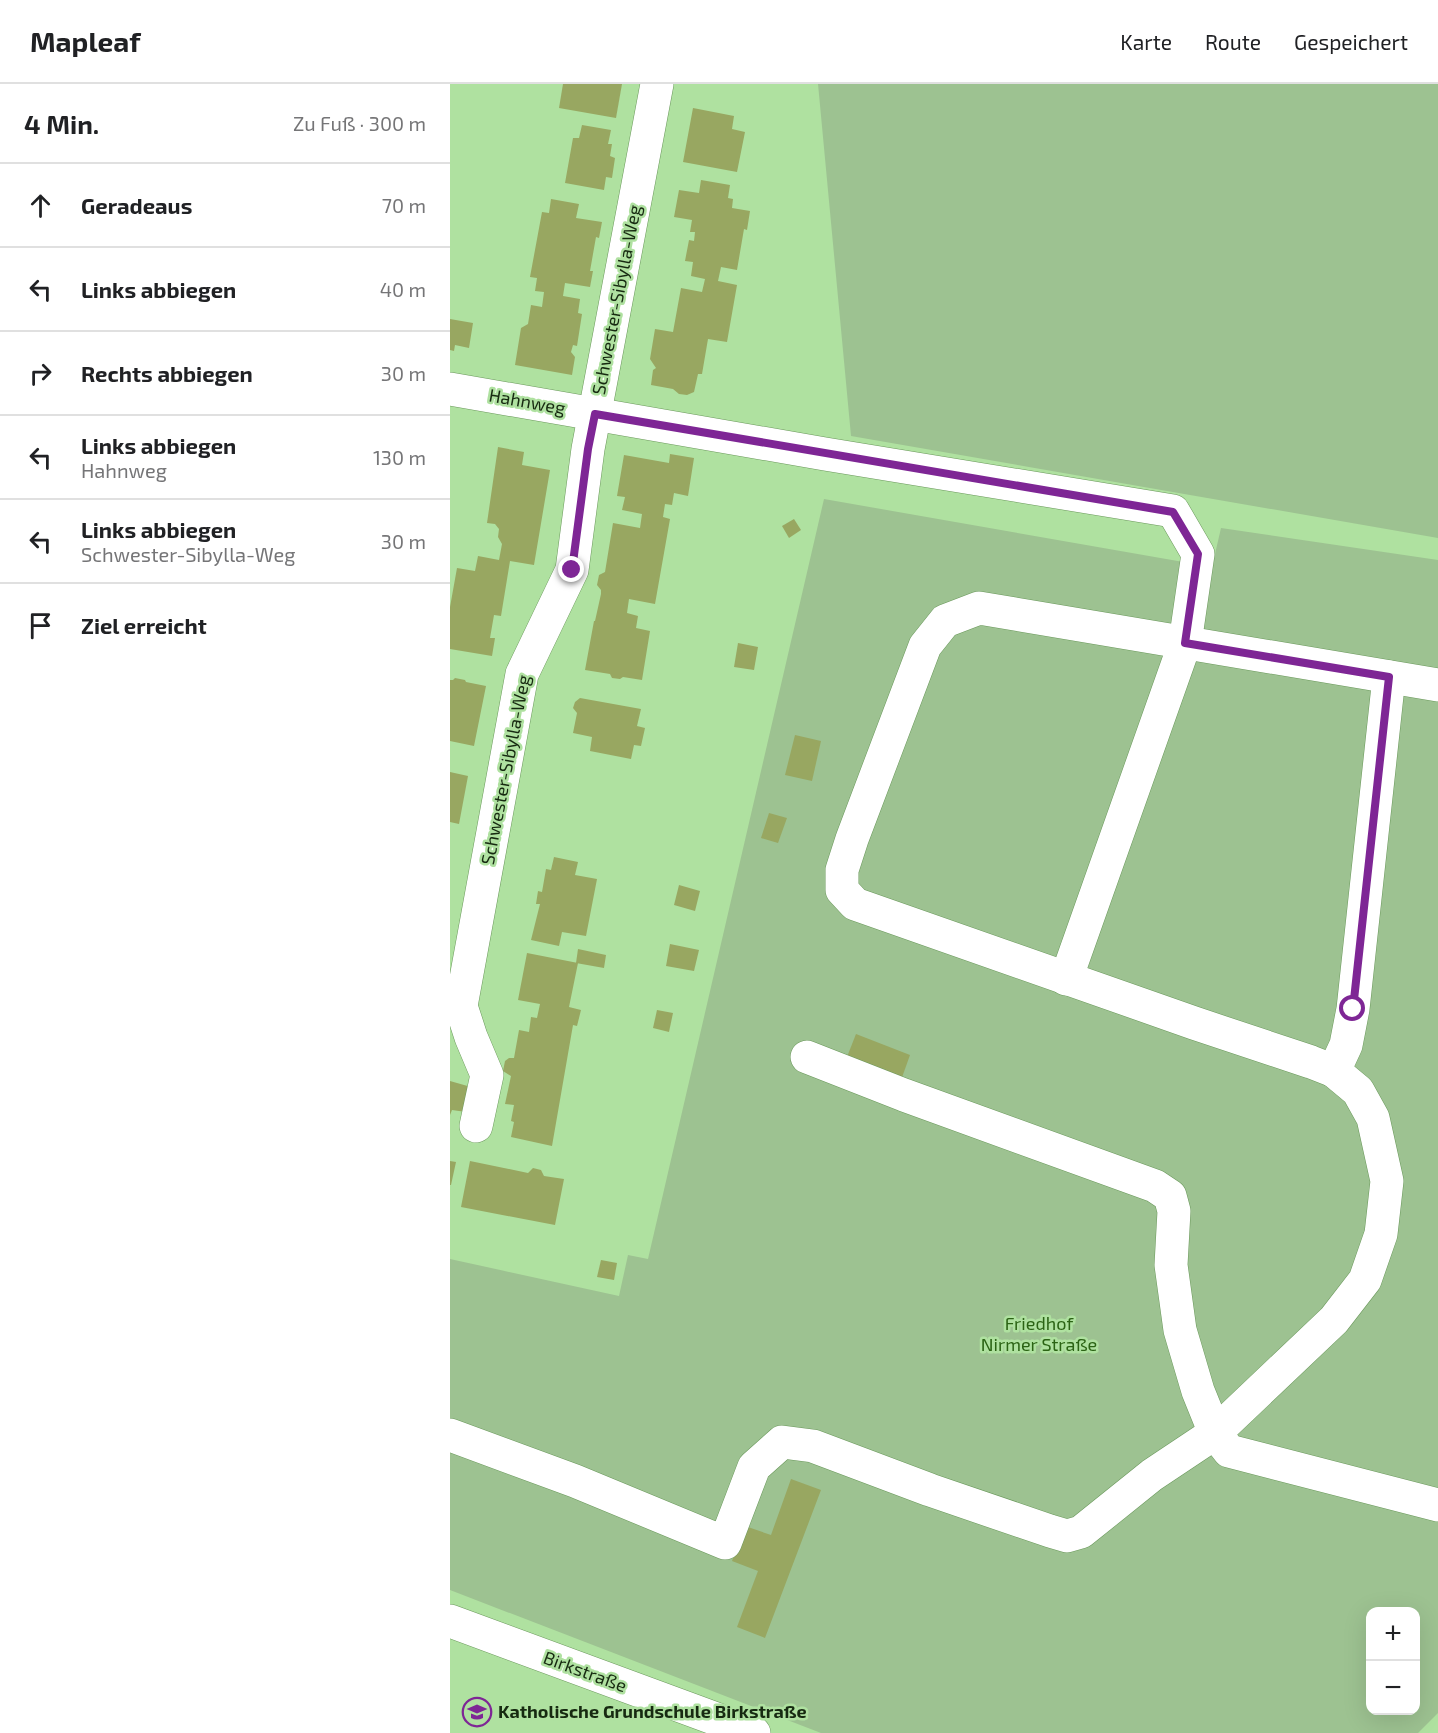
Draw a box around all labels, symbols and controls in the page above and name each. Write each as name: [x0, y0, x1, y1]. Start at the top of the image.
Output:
text: Mapleaf: [30, 24, 141, 58]
text: Karte: [1120, 29, 1172, 54]
text: Route: [1205, 29, 1261, 54]
text: Gespeichert: [1294, 29, 1408, 54]
text: 4 Min.: [24, 108, 99, 139]
text: Zu Fuß · 300 m: [293, 111, 426, 135]
icon: ahead: [24, 189, 57, 222]
text: Geradeaus: [81, 192, 192, 218]
text: 70 m: [382, 193, 426, 217]
street label: Schwester-Sibylla-Weg: [587, 203, 645, 397]
icon: left: [24, 273, 57, 306]
text: Links abbiegen: [81, 276, 236, 302]
text: 40 m: [380, 277, 426, 301]
icon: right: [24, 357, 57, 390]
text: Rechts abbiegen: [81, 360, 253, 386]
text: 30 m: [381, 361, 426, 385]
street label: Hahnweg: [487, 383, 567, 419]
text: Links abbiegen: [81, 432, 236, 458]
icon: left: [24, 441, 57, 474]
text: 130 m: [373, 445, 426, 469]
text: Hahnweg: [81, 458, 167, 482]
text: Links abbiegen: [81, 516, 236, 542]
icon: left: [24, 525, 57, 558]
text: 30 m: [381, 529, 426, 553]
text: Schwester-Sibylla-Weg: [81, 542, 295, 566]
route end: [558, 556, 584, 582]
icon: arrive: [24, 609, 57, 642]
text: Ziel erreicht: [81, 612, 207, 638]
street label: Schwester-Sibylla-Weg: [476, 673, 534, 867]
route start: [1339, 995, 1365, 1021]
park label: Friedhof Nirmer Straße: [981, 1312, 1097, 1355]
map controls: [1366, 1607, 1420, 1715]
button: +: [1366, 1607, 1420, 1661]
street label: Birkstraße: [541, 1646, 630, 1696]
button: −: [1366, 1661, 1420, 1715]
school or university icon: Katholische Grundschule Birkstraße: [461, 1696, 493, 1728]
place label: Katholische Grundschule Birkstraße: [498, 1700, 807, 1722]

